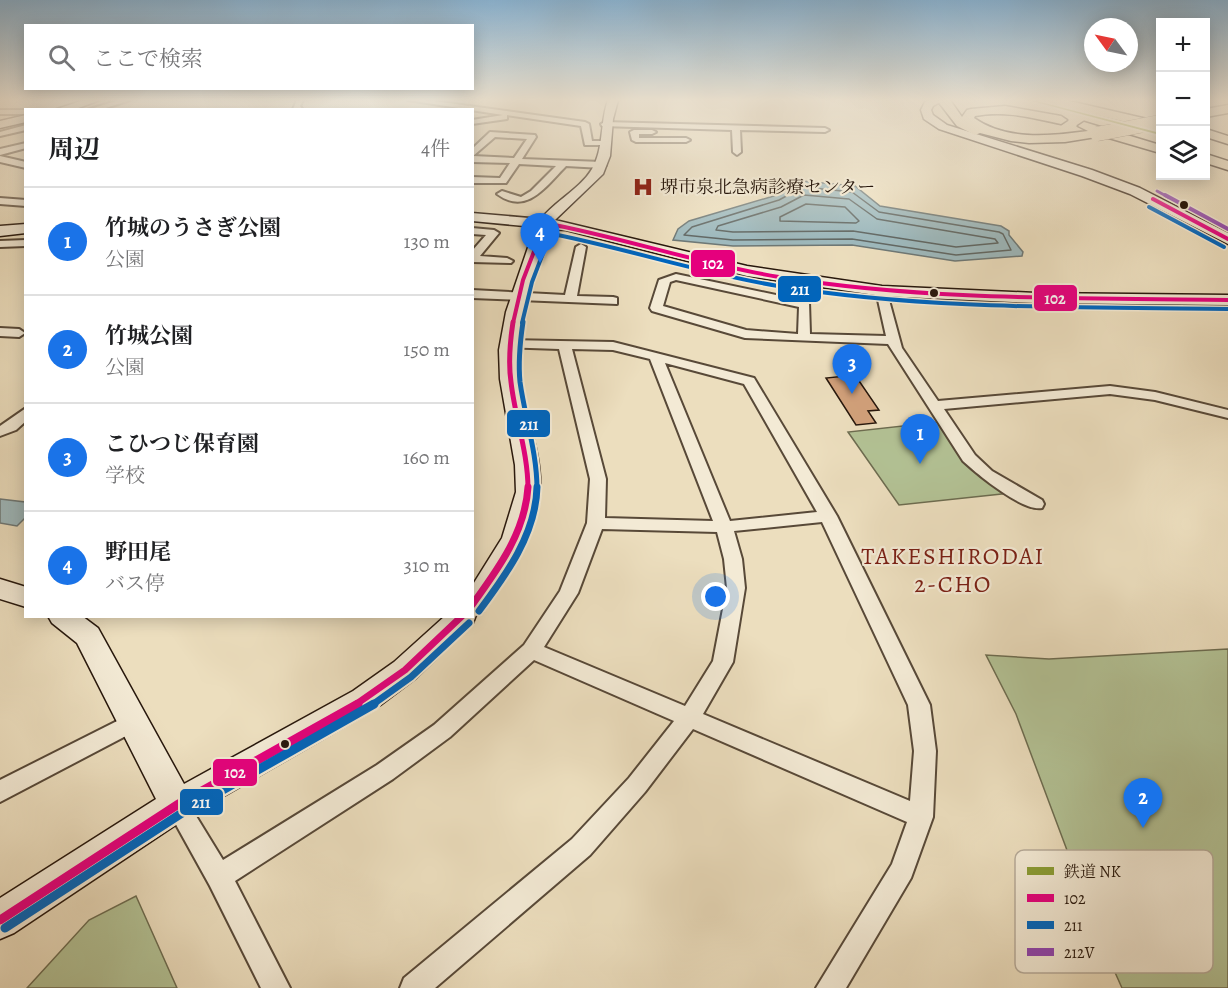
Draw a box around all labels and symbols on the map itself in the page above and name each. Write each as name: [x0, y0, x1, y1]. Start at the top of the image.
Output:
north arrow: [1084, 18, 1138, 72]
hospital icon: 堺市泉北急病診療センター: [631, 175, 655, 199]
place label: 堺市泉北急病診療センター: [660, 175, 875, 199]
unlabelled marker: [1178, 199, 1190, 211]
pin: 4: [520, 214, 560, 263]
line badge: 102: [690, 249, 736, 278]
text: 102: [702, 253, 724, 275]
line badge: 211: [777, 275, 822, 303]
text: 211: [790, 279, 810, 301]
line badge: 102: [1033, 284, 1078, 312]
unlabelled marker: [928, 287, 940, 299]
text: 102: [1044, 288, 1066, 310]
pin: 3: [832, 344, 872, 394]
line badge: 211: [506, 409, 551, 438]
text: 211: [519, 414, 539, 436]
pin: 1: [900, 414, 940, 464]
district label: TAKESHIRODAI 2-CHO: [861, 540, 1045, 600]
your location: [701, 582, 730, 611]
unlabelled marker: [279, 738, 291, 750]
line badge: 102: [212, 758, 258, 787]
text: 102: [224, 762, 246, 784]
pin: 2: [1124, 778, 1162, 828]
line badge: 211: [179, 788, 224, 816]
text: 211: [191, 792, 211, 814]
legend: [1015, 850, 1213, 973]
text: 鉄道 NK: [1063, 861, 1121, 883]
text: 102: [1064, 888, 1086, 910]
text: 211: [1064, 915, 1083, 937]
text: 212V: [1064, 942, 1095, 964]

